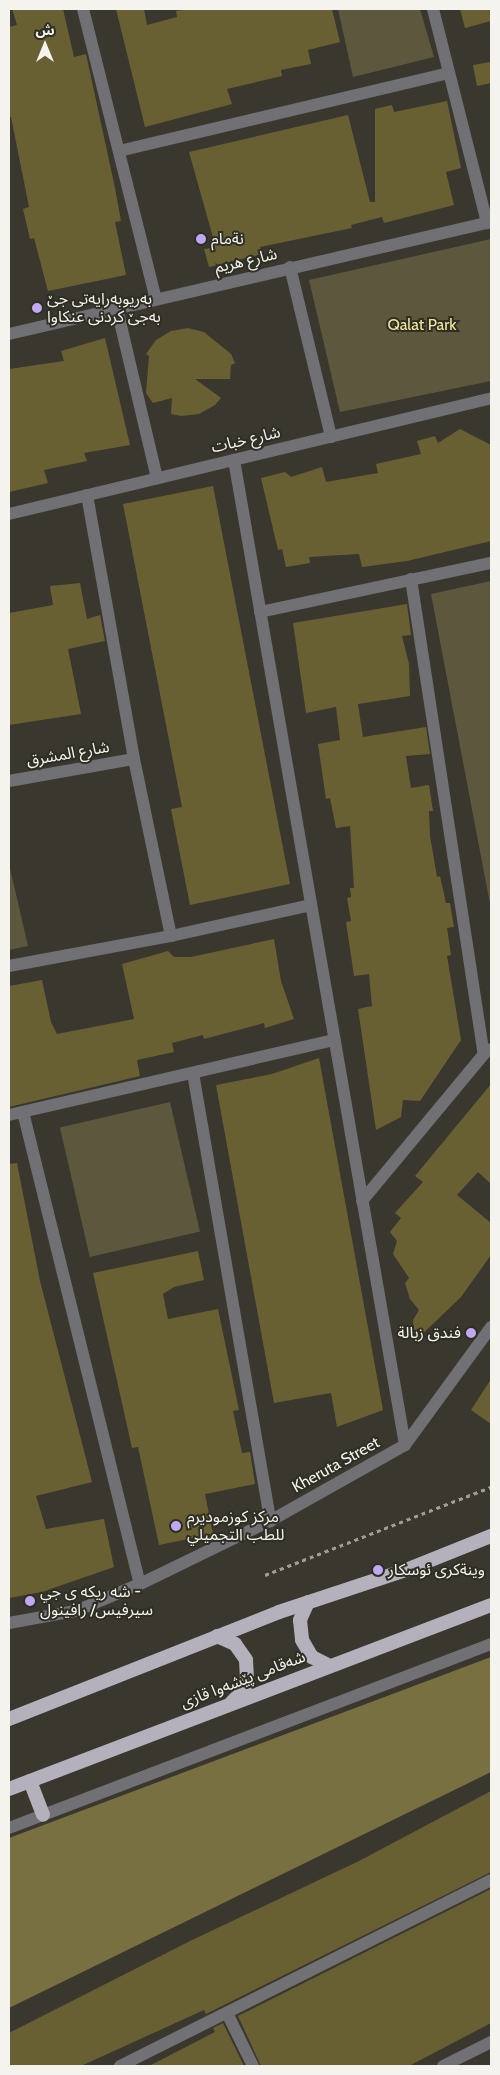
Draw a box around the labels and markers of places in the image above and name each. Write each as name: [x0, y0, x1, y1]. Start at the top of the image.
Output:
place label: نةمام: [211, 229, 244, 249]
marker: نةمام: [195, 233, 207, 245]
place label: بەریوبەرایەتی جێ بەجێ کردنی عنکاوا: [47, 289, 161, 327]
marker: بەریوبەرایەتی جێ بەجێ کردنی عنکاوا: [31, 302, 43, 314]
place label: فندق زبالة: [398, 1323, 461, 1343]
marker: فندق زبالة: [465, 1327, 477, 1339]
place label: مركز كوزموديرم للطب التجميلي: [187, 1507, 284, 1545]
marker: مركز كوزموديرم للطب التجميلي: [169, 1519, 183, 1533]
place label: وينةكرى ئوسكار: [388, 1560, 485, 1580]
marker: وينةكرى ئوسكار: [372, 1564, 384, 1576]
place label: شه ريكه ى جي - سيرفيس/ رافينول: [40, 1582, 153, 1620]
marker: شه ريكه ى جي - سيرفيس/ رافينول: [24, 1595, 36, 1607]

